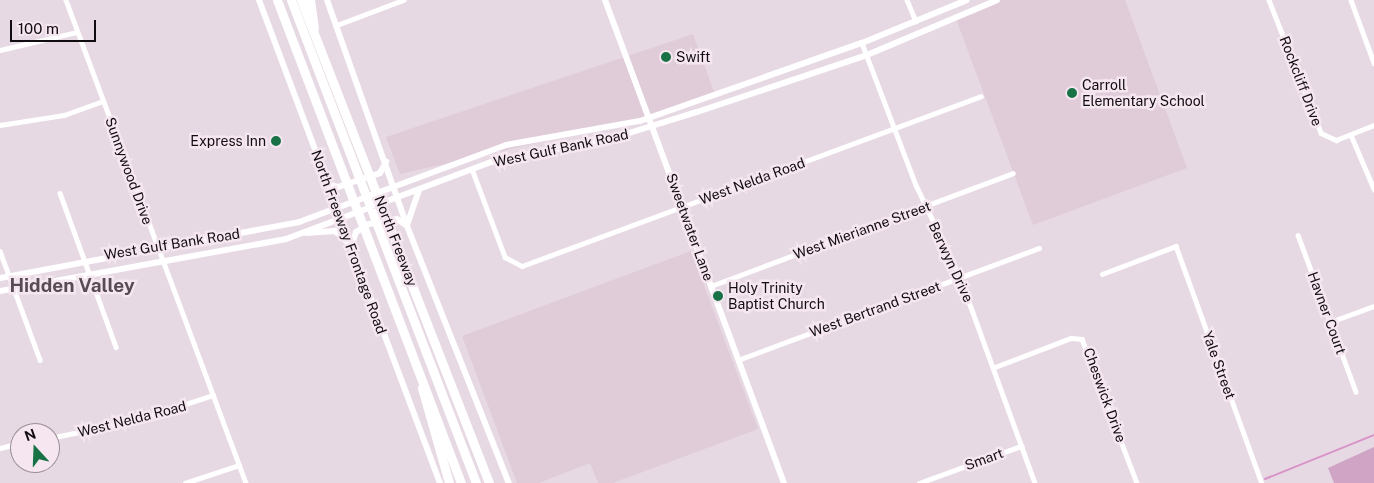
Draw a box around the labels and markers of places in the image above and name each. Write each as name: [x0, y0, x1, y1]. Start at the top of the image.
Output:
place label: Swift: [676, 49, 710, 65]
marker: Swift: [660, 51, 672, 63]
place label: Carroll Elementary School: [1082, 77, 1205, 110]
marker: Carroll Elementary School: [1066, 87, 1078, 99]
place label: Express Inn: [190, 133, 266, 149]
marker: Express Inn: [270, 135, 282, 147]
place label: Holy Trinity Baptist Church: [728, 280, 825, 312]
marker: Holy Trinity Baptist Church: [712, 290, 724, 302]

